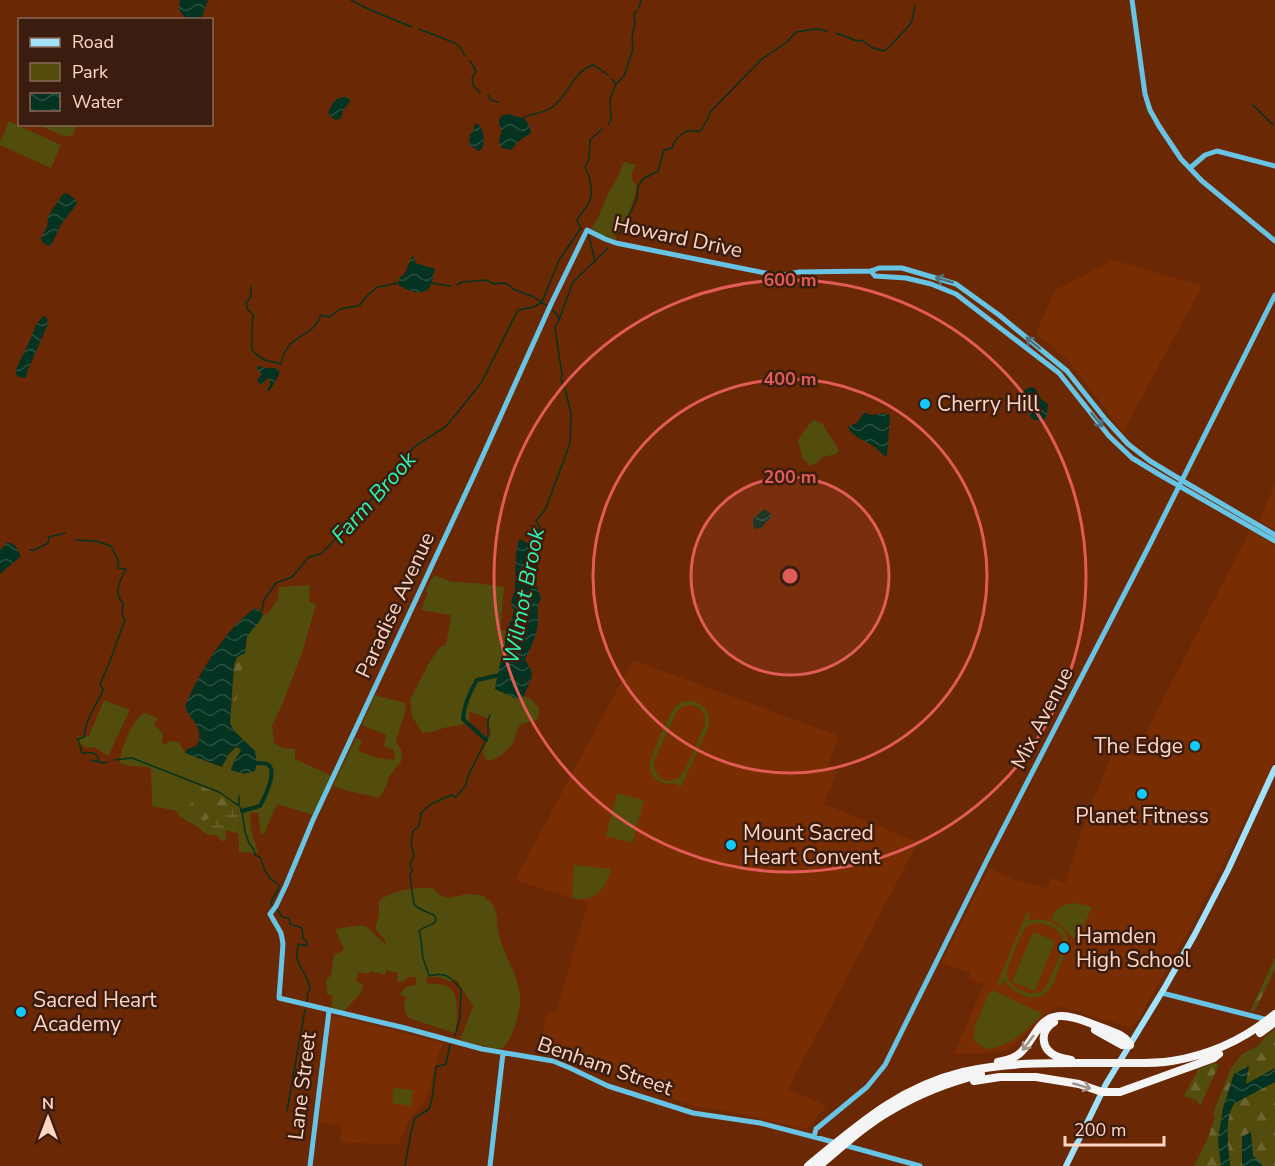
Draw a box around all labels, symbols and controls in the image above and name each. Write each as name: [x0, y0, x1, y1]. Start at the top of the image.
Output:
legend: [18, 18, 213, 126]
text: Road: [72, 30, 114, 54]
text: Park: [72, 60, 109, 84]
text: Water: [72, 90, 123, 114]
street label: Howard Drive: [611, 210, 745, 264]
text: 600 m: [763, 268, 817, 292]
one-way arrow: [935, 274, 954, 285]
one-way arrow: [1025, 336, 1041, 349]
text: 400 m: [763, 367, 817, 391]
place label: Cherry Hill: [937, 390, 1040, 418]
marker: Cherry Hill: [918, 397, 932, 411]
one-way arrow: [1090, 412, 1103, 428]
water label: Farm Brook: [325, 445, 424, 550]
text: 200 m: [763, 465, 817, 489]
water label: Wilmot Brook: [496, 525, 552, 667]
street label: Paradise Avenue: [349, 528, 441, 682]
centre of rings: [780, 566, 800, 586]
street label: Mix Avenue: [1004, 662, 1080, 774]
place label: The Edge: [1094, 732, 1183, 760]
marker: The Edge: [1188, 739, 1202, 753]
marker: Planet Fitness: [1135, 787, 1149, 801]
place label: Planet Fitness: [1075, 802, 1209, 830]
place label: Mount Sacred Heart Convent: [743, 819, 881, 871]
marker: Mount Sacred Heart Convent: [724, 838, 738, 852]
place label: Hamden High School: [1076, 922, 1191, 974]
marker: Hamden High School: [1057, 941, 1071, 955]
place label: Sacred Heart Academy: [33, 986, 157, 1038]
marker: Sacred Heart Academy: [14, 1005, 28, 1019]
street label: Lane Street: [282, 1030, 323, 1141]
street label: Benham Street: [534, 1030, 677, 1102]
one-way arrow: [1022, 1035, 1034, 1051]
one-way arrow: [1072, 1081, 1091, 1092]
north arrow: [18, 1088, 78, 1148]
text: N: [42, 1093, 54, 1115]
scale bar: [1065, 1109, 1164, 1147]
text: 200 m: [1074, 1118, 1126, 1142]

